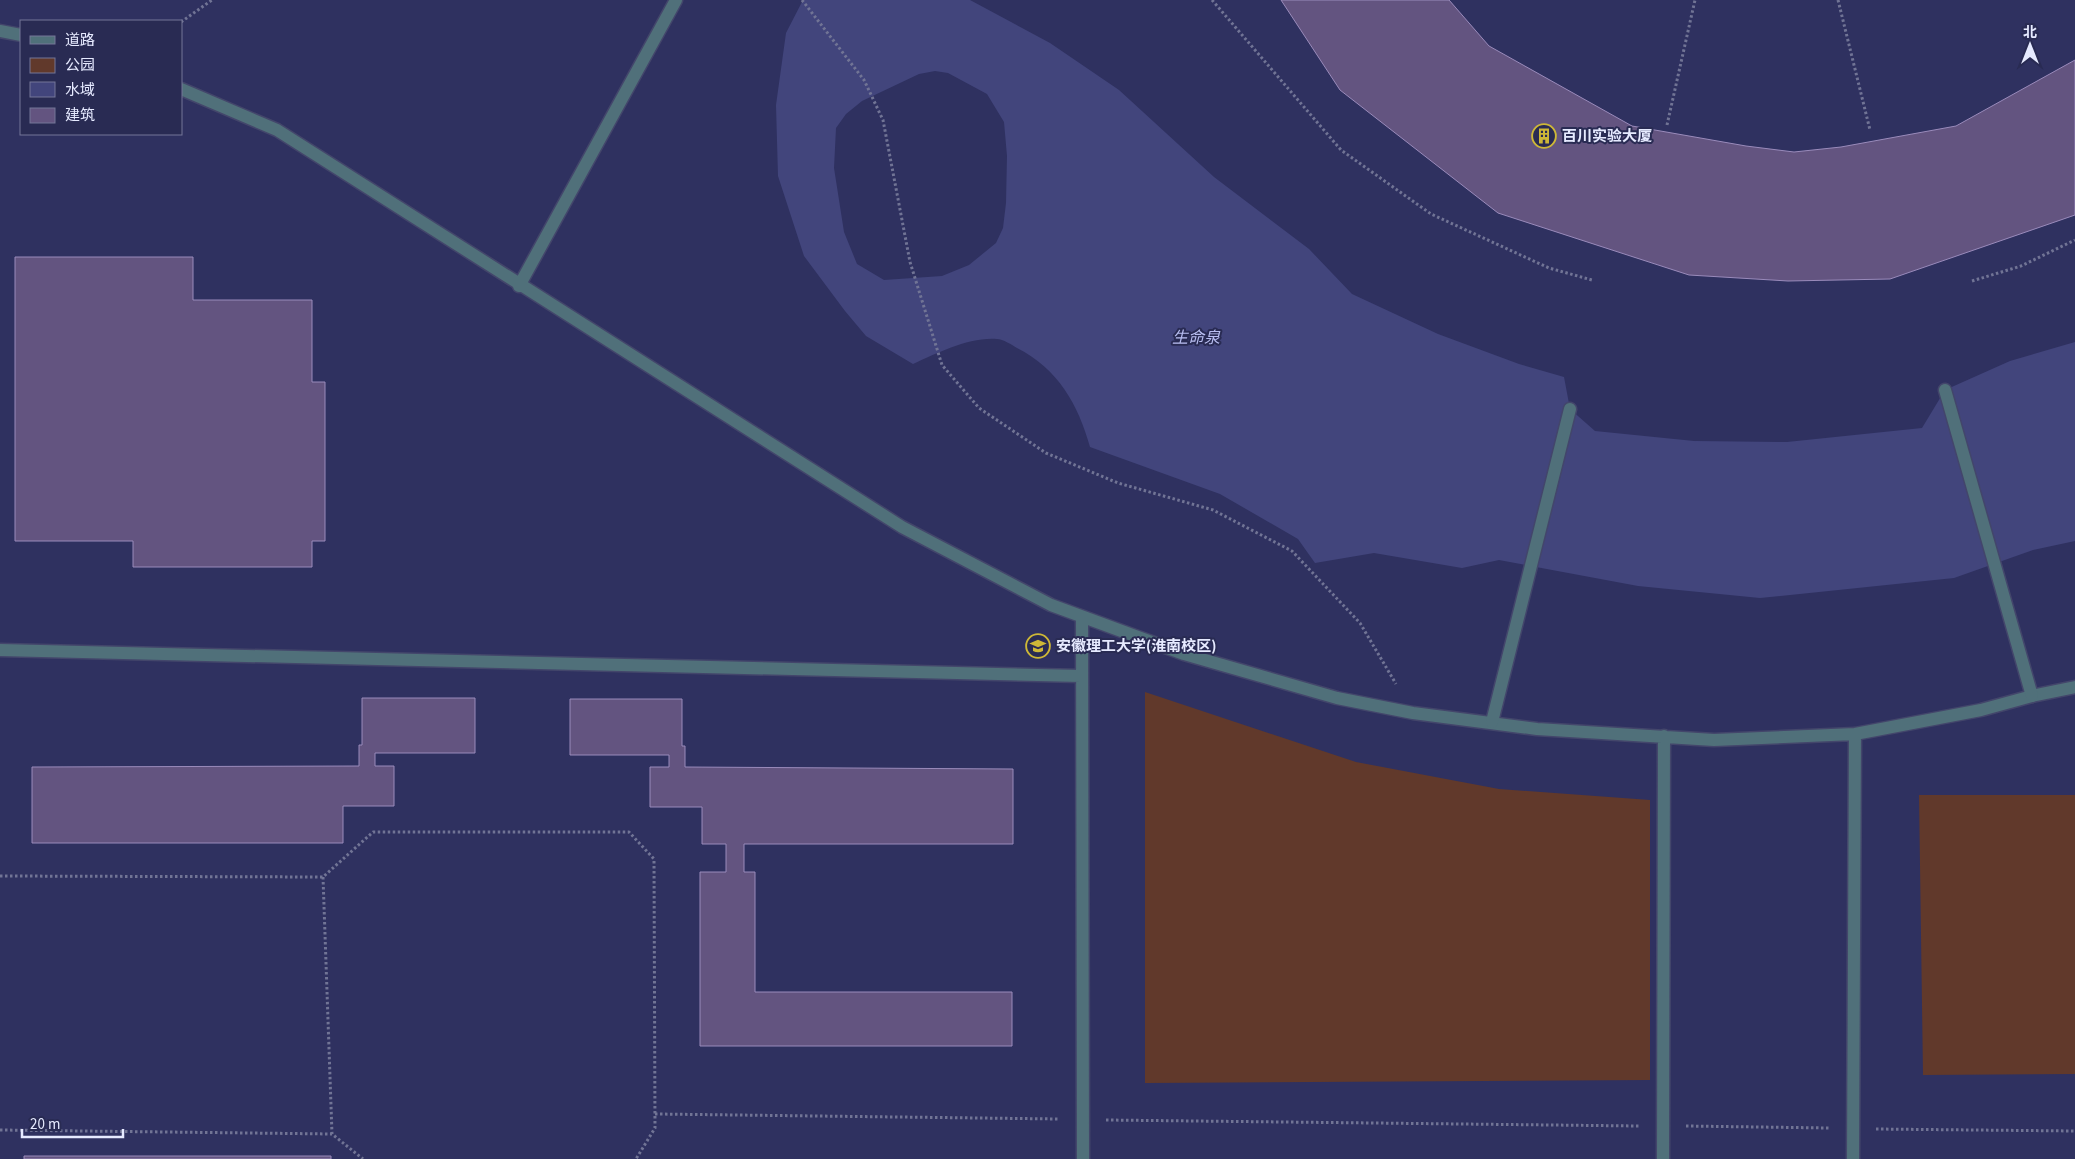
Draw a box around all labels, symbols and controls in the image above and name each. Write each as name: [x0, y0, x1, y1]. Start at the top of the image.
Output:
legend: [20, 20, 182, 135]
north arrow: [2005, 20, 2055, 70]
text: 北: [2023, 23, 2037, 43]
text: 道路: [65, 30, 95, 51]
text: 公园: [65, 55, 95, 76]
text: 水域: [65, 80, 95, 101]
text: 建筑: [65, 105, 95, 126]
building icon: 百川实验大厦: [1531, 123, 1557, 149]
place label: 百川实验大厦: [1562, 126, 1652, 147]
water label: 生命泉: [1172, 327, 1221, 349]
school or university icon: 安徽理工大学(淮南校区): [1025, 633, 1051, 659]
place label: 安徽理工大学(淮南校区): [1056, 636, 1216, 657]
scale bar: [22, 1106, 124, 1138]
text: 20 m: [30, 1114, 60, 1135]

